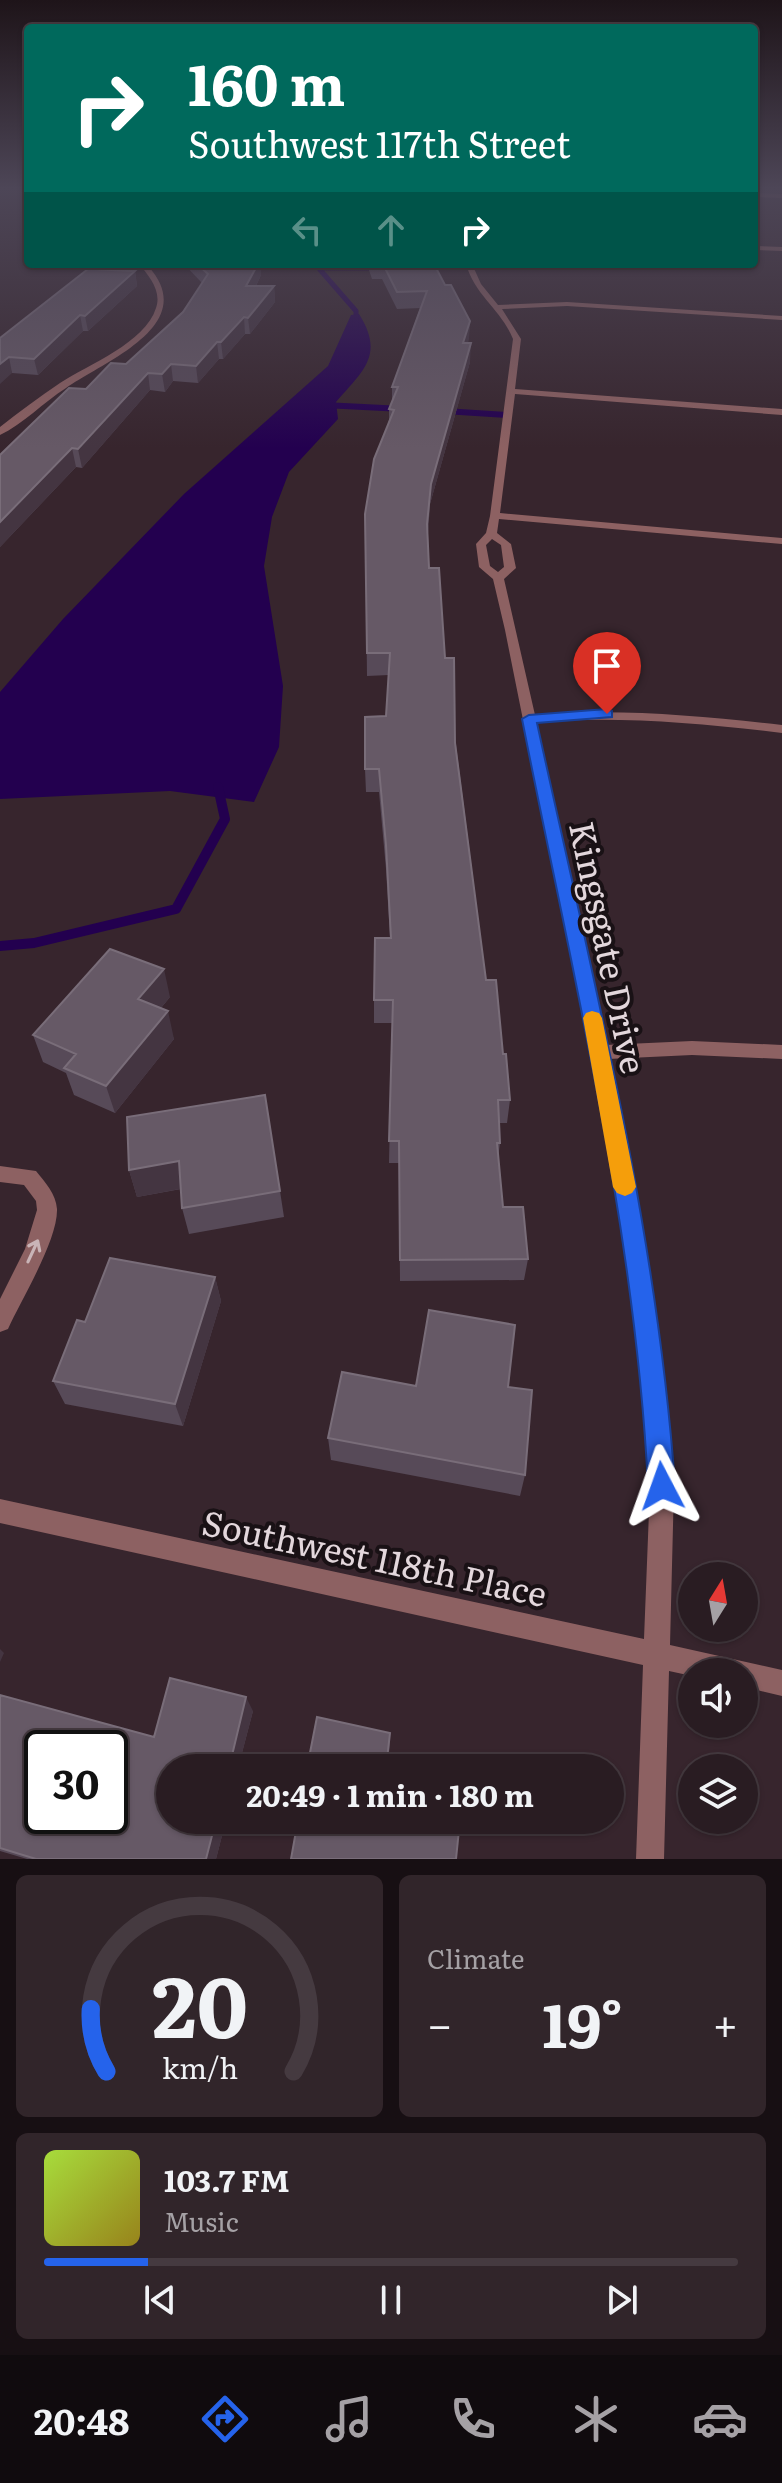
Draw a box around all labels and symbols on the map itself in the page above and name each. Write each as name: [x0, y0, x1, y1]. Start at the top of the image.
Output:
pin: [573, 632, 641, 714]
street label: Kingsgate Drive: [559, 816, 661, 1078]
one-way arrow: [26, 1239, 41, 1263]
position arrow: [620, 1444, 704, 1528]
street label: Southwest 118th Place: [198, 1495, 552, 1617]
north arrow: [678, 1562, 758, 1642]
speed limit sign: 30: [24, 1730, 128, 1834]

